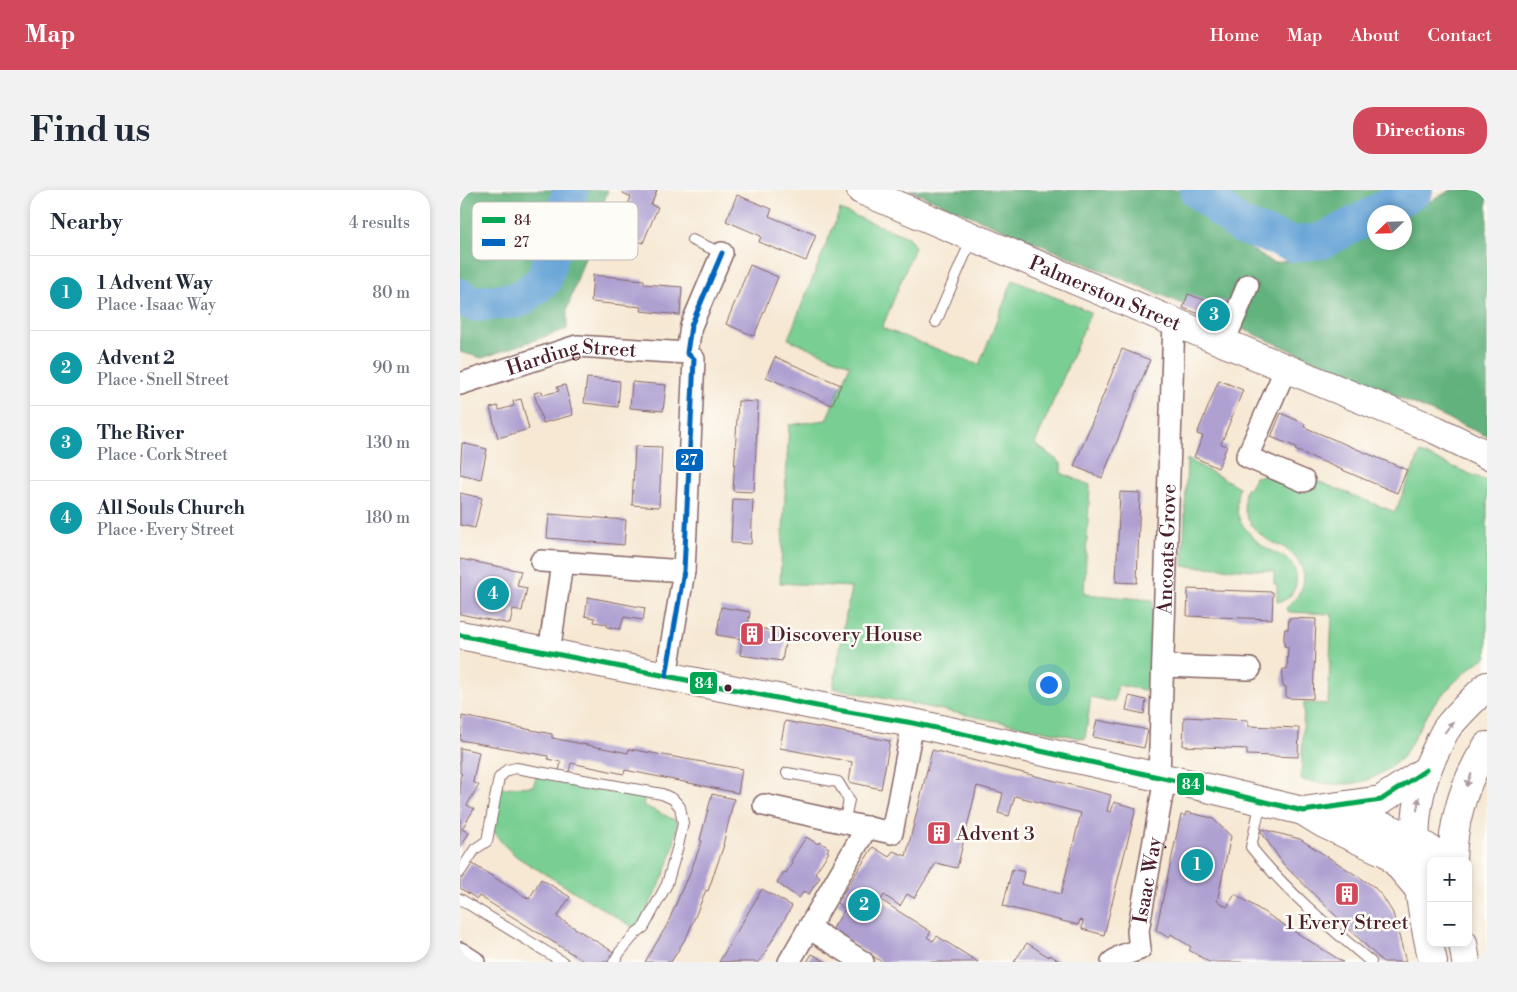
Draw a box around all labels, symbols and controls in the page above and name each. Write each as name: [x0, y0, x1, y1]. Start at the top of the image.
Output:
text: Map: [25, 20, 75, 50]
text: Home: [1210, 24, 1259, 47]
text: Map: [1287, 24, 1323, 47]
text: About: [1351, 24, 1400, 47]
text: Contact: [1428, 24, 1492, 47]
button: Directions: [1353, 107, 1487, 154]
text: Find us: [30, 109, 150, 152]
legend: [472, 202, 638, 260]
north arrow: [1367, 205, 1412, 250]
text: Nearby: [50, 210, 123, 236]
text: 84: [514, 212, 531, 230]
text: 4 results: [349, 213, 410, 233]
text: 27: [514, 234, 529, 252]
street label: Palmerston Street: [1025, 251, 1184, 337]
text: 1 Advent Way: [97, 271, 213, 295]
text: 1: [62, 283, 70, 303]
text: 80 m: [372, 283, 410, 303]
text: Place · Isaac Way: [97, 295, 216, 315]
pin: 3: [1198, 296, 1230, 334]
street label: Harding Street: [503, 335, 637, 382]
text: Advent 2: [97, 346, 175, 370]
text: 2: [61, 358, 71, 378]
text: 90 m: [372, 358, 410, 378]
text: Place · Snell Street: [97, 370, 229, 390]
text: The River: [97, 421, 185, 445]
text: 3: [61, 433, 71, 453]
text: 130 m: [366, 433, 410, 453]
text: Place · Cork Street: [97, 445, 228, 465]
line badge: 27: [675, 448, 704, 472]
text: 27: [681, 452, 698, 470]
street label: Ancoats Grove: [1153, 483, 1183, 616]
text: All Souls Church: [97, 496, 245, 520]
text: 4: [61, 508, 71, 528]
text: 180 m: [366, 508, 410, 528]
text: Place · Every Street: [97, 520, 235, 540]
pin: 4: [477, 575, 509, 613]
building icon: Discovery House: [739, 621, 765, 647]
place label: Discovery House: [770, 623, 922, 648]
line badge: 84: [689, 671, 718, 695]
your location: [1036, 672, 1062, 698]
text: 84: [695, 675, 713, 693]
unlabelled marker: [723, 683, 733, 693]
one-way arrow: [1444, 721, 1455, 734]
line badge: 84: [1176, 772, 1205, 796]
one-way arrow: [1465, 773, 1473, 788]
text: 84: [1182, 776, 1200, 794]
one-way arrow: [1415, 796, 1423, 812]
building icon: Advent 3: [926, 820, 952, 846]
place label: Advent 3: [955, 822, 1035, 847]
street label: Isaac Way: [1129, 835, 1168, 925]
pin: 1: [1181, 846, 1213, 884]
map controls: [1427, 857, 1472, 947]
button: +: [1427, 857, 1472, 902]
building icon: 1 Every Street: [1334, 881, 1360, 907]
pin: 2: [848, 886, 880, 924]
button: −: [1427, 902, 1472, 947]
place label: 1 Every Street: [1285, 911, 1409, 936]

